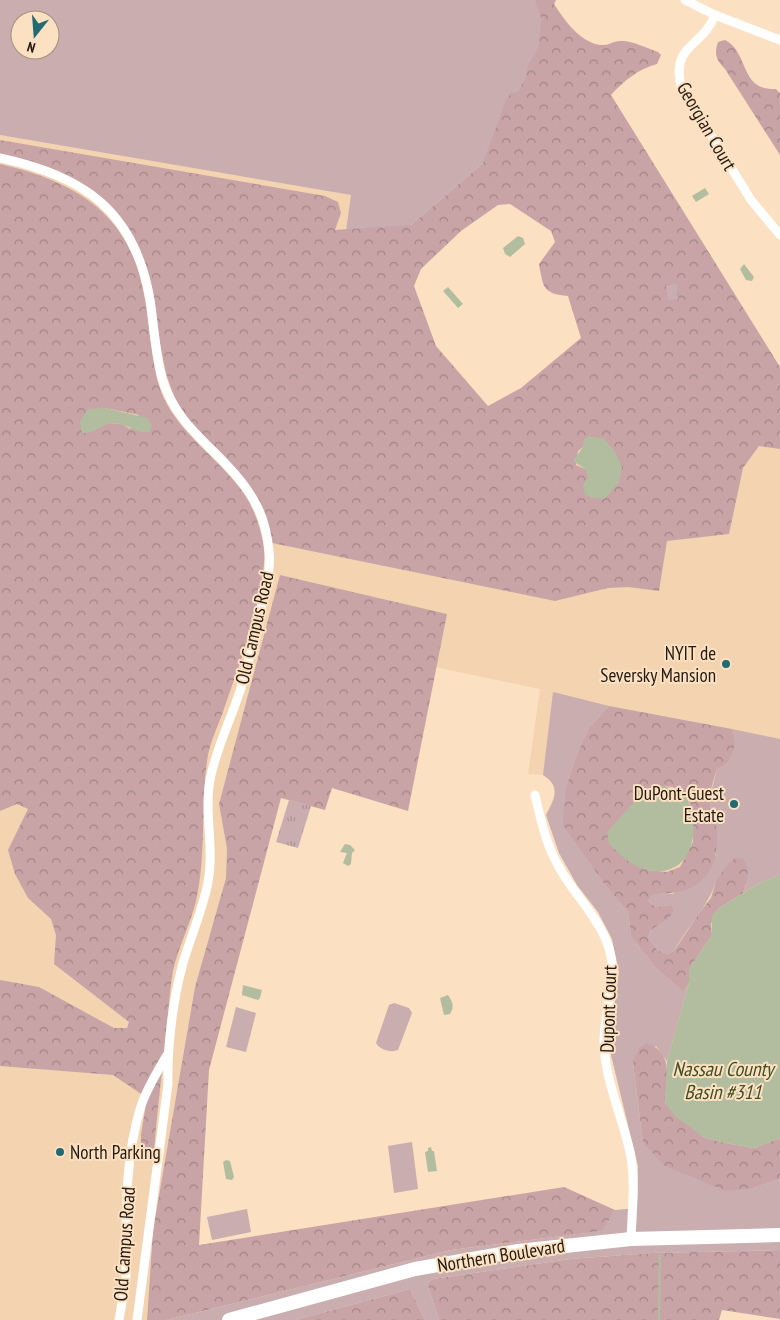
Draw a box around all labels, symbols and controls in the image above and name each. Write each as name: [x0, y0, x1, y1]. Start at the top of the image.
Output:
north arrow: [10, 10, 60, 60]
text: N: [25, 38, 37, 57]
street label: Georgian Court: [672, 77, 742, 175]
street label: Old Campus Road: [229, 569, 279, 687]
place label: NYIT de Seversky Mansion: [600, 641, 716, 687]
marker: NYIT de Seversky Mansion: [720, 658, 732, 670]
place label: DuPont-Guest Estate: [634, 781, 725, 827]
marker: DuPont-Guest Estate: [728, 798, 740, 810]
street label: Dupont Court: [594, 964, 622, 1053]
water label: Nassau County Basin #311: [673, 1056, 776, 1105]
place label: North Parking: [70, 1140, 161, 1164]
marker: North Parking: [54, 1146, 66, 1158]
street label: Old Campus Road: [108, 1186, 140, 1302]
street label: Northern Boulevard: [435, 1233, 567, 1277]

